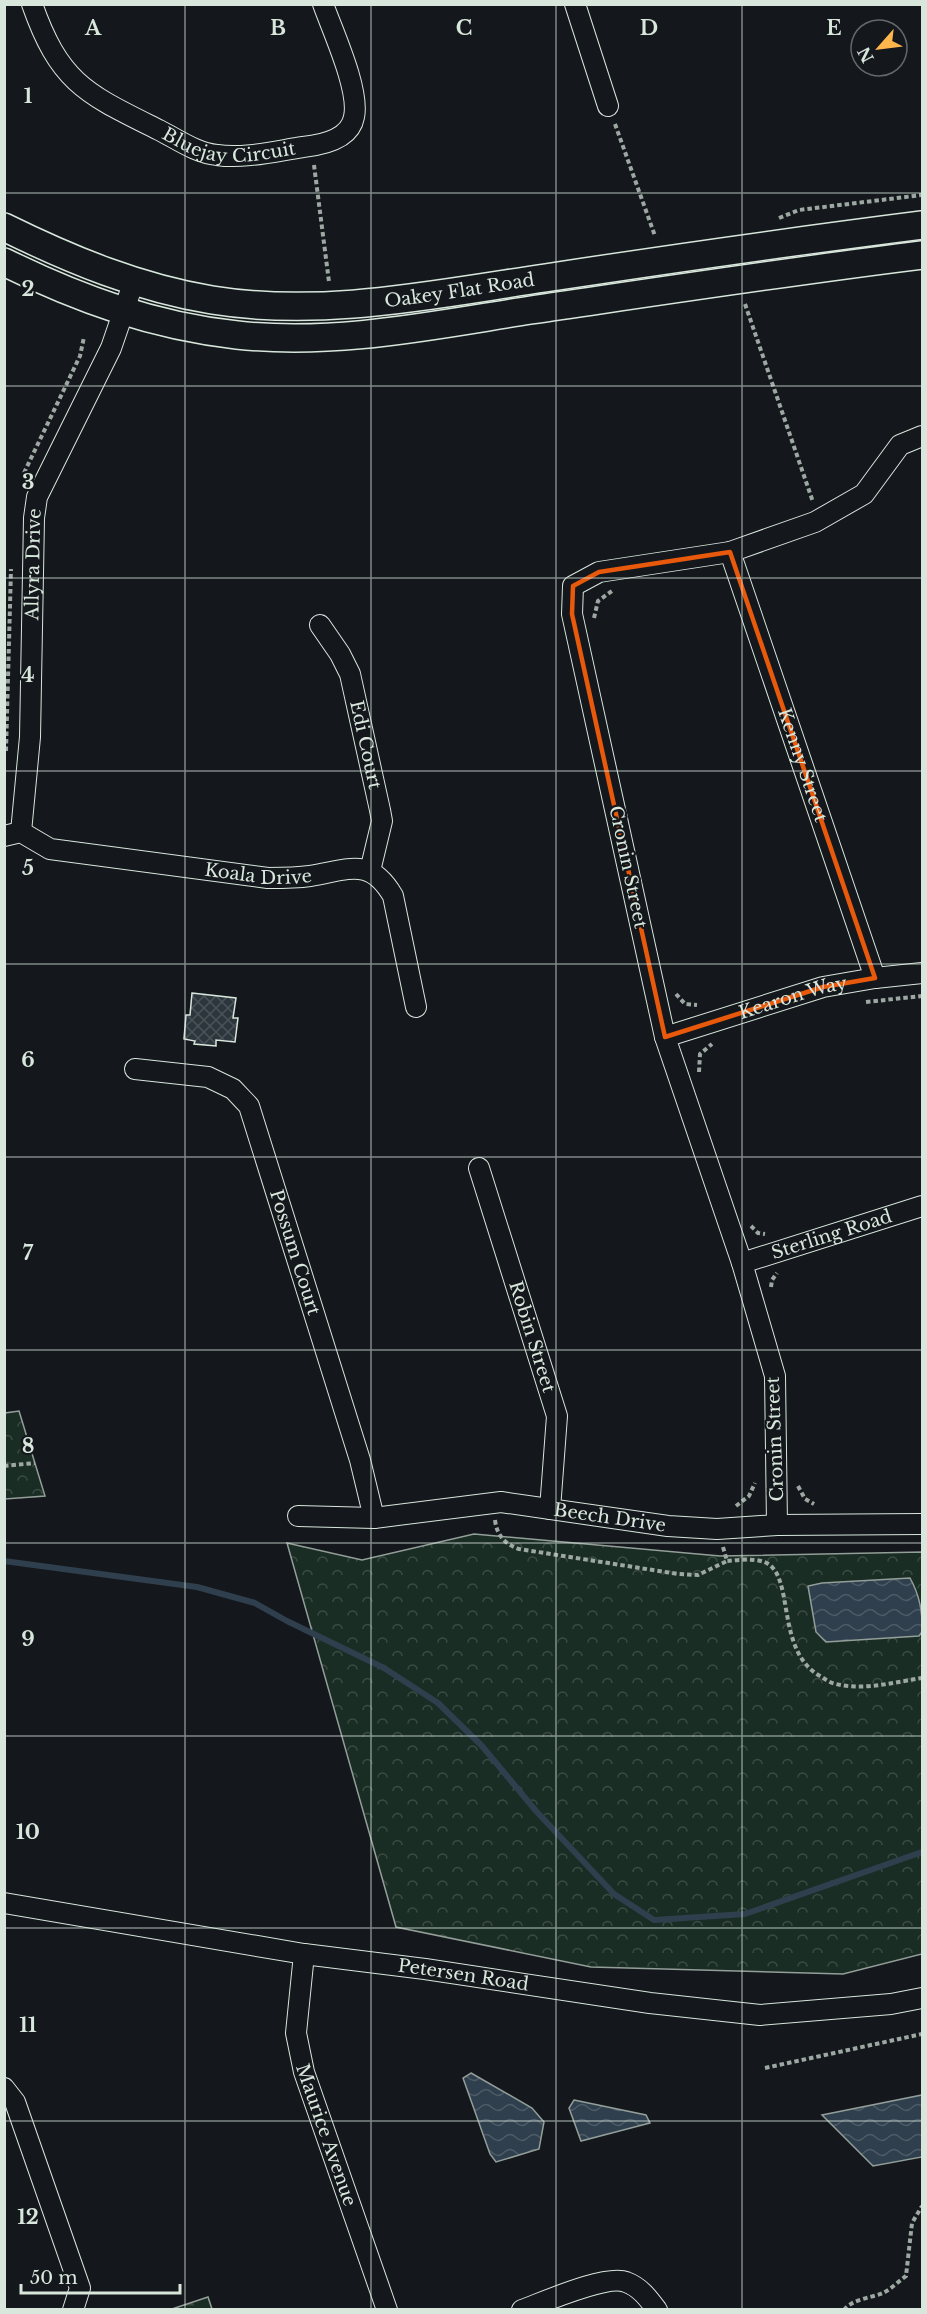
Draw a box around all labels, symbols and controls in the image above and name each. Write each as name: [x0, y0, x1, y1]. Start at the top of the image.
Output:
text: A: [84, 16, 102, 40]
text: B: [270, 16, 286, 40]
text: C: [456, 16, 472, 40]
text: D: [640, 16, 658, 40]
text: E: [826, 16, 842, 40]
north arrow: [849, 18, 909, 78]
text: N: [853, 44, 878, 66]
text: 1: [24, 84, 33, 108]
street label: Bluejay Circuit: [158, 123, 297, 167]
street label: Oakey Flat Road: [383, 269, 536, 312]
text: 2: [21, 277, 35, 301]
text: 3: [22, 470, 34, 494]
street label: Allyra Drive: [21, 507, 46, 622]
text: 4: [21, 663, 35, 687]
street label: Edi Court: [345, 698, 386, 791]
street label: Kenny Street: [773, 705, 832, 825]
street label: Cronin Street: [604, 804, 652, 931]
text: 5: [22, 856, 34, 880]
street label: Koala Drive: [203, 859, 313, 889]
street label: Kearon Way: [736, 972, 849, 1024]
text: 6: [21, 1048, 35, 1072]
street label: Possum Court: [265, 1187, 325, 1318]
street label: Sterling Road: [769, 1205, 895, 1264]
text: 7: [23, 1241, 34, 1265]
street label: Robin Street: [504, 1278, 560, 1395]
street label: Cronin Street: [762, 1376, 788, 1502]
text: 8: [22, 1434, 34, 1458]
street label: Beech Drive: [552, 1499, 667, 1537]
text: 9: [21, 1627, 35, 1651]
text: 10: [16, 1820, 40, 1844]
street label: Petersen Road: [397, 1955, 530, 1996]
text: 11: [19, 2013, 37, 2037]
street label: Maurice Avenue: [291, 2061, 361, 2209]
text: 12: [17, 2205, 39, 2229]
scale bar: [21, 2257, 180, 2295]
text: 50 m: [30, 2267, 78, 2289]

